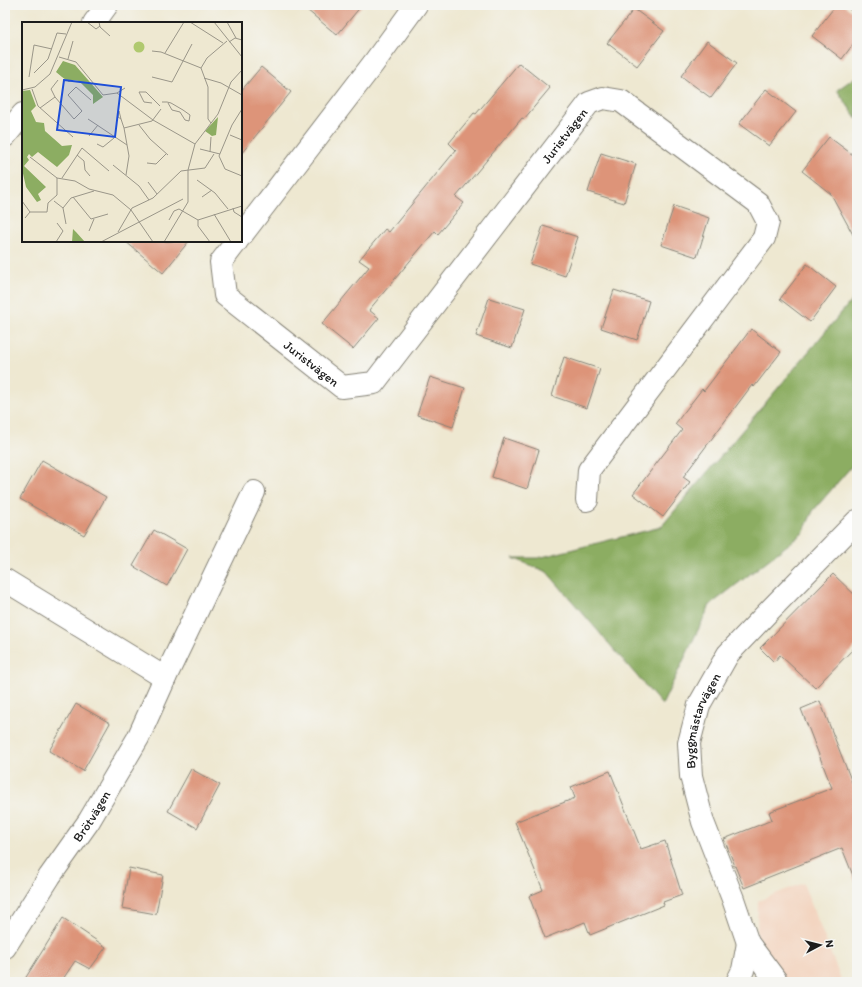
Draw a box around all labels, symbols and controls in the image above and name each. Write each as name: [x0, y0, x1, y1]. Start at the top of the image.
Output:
inset map: [22, 22, 242, 242]
street label: Juristvägen: [539, 105, 591, 166]
street label: Juristvägen: [281, 337, 342, 390]
street label: Byggmästarvägen: [682, 670, 724, 769]
street label: Brötvägen: [70, 788, 113, 845]
north arrow: [800, 925, 840, 965]
text: N: [823, 939, 836, 948]

